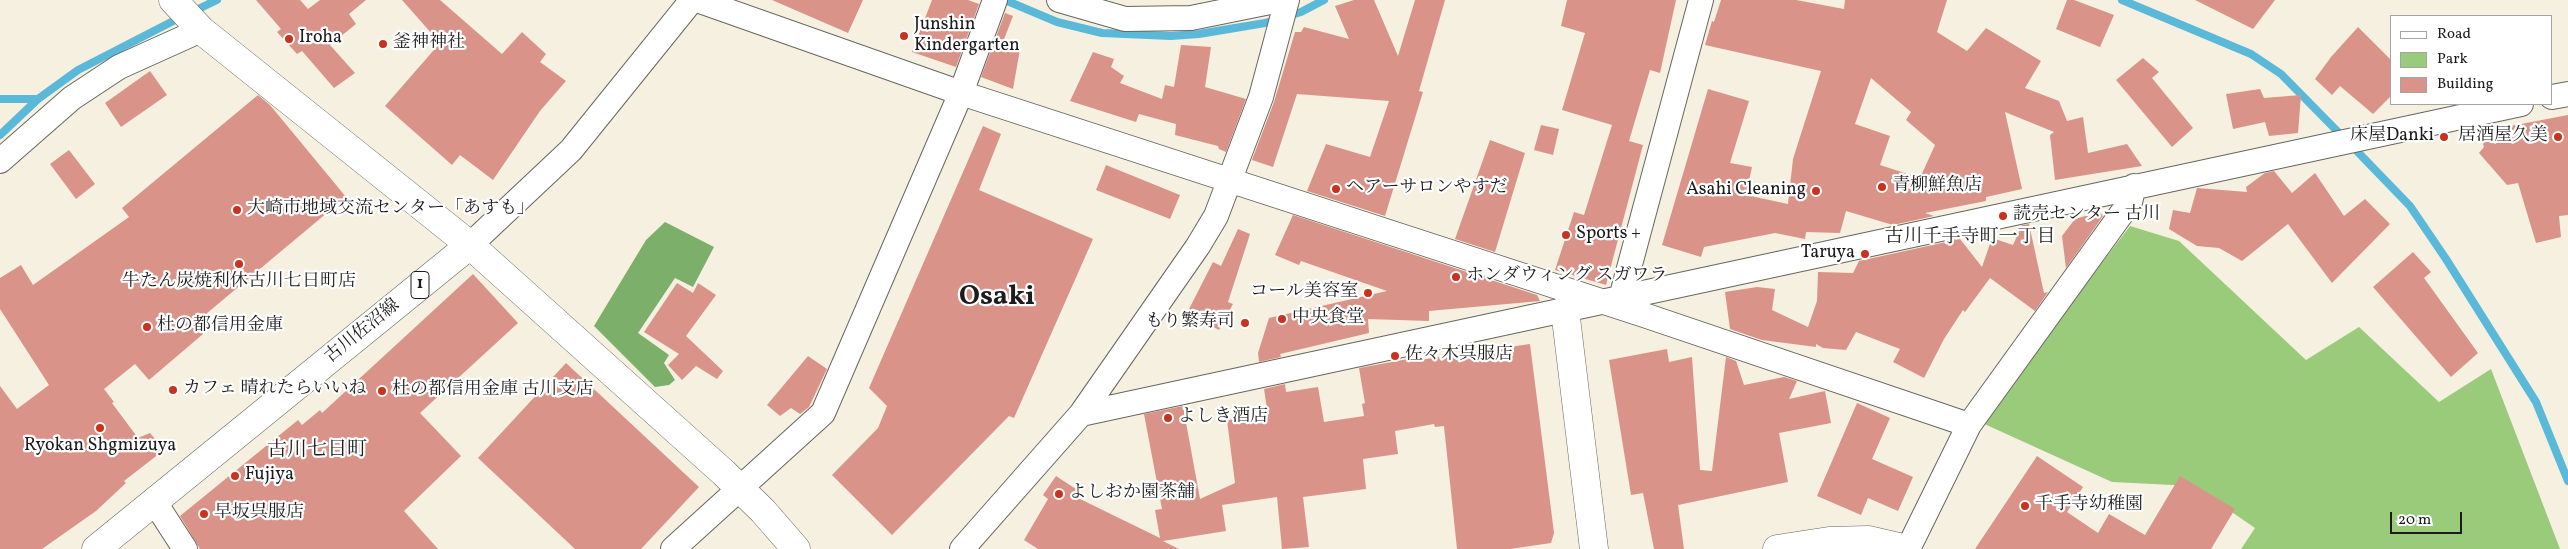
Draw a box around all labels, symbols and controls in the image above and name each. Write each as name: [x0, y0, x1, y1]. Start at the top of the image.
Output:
place label: Junshin Kindergarten: [914, 15, 1020, 58]
legend: [2390, 15, 2553, 105]
text: Road: [2437, 24, 2471, 45]
place label: Iroha: [299, 28, 342, 50]
marker: Junshin Kindergarten: [898, 30, 910, 42]
marker: Iroha: [283, 33, 295, 45]
place label: 釜神神社: [393, 33, 465, 55]
marker: 釜神神社: [377, 38, 389, 50]
text: Park: [2437, 49, 2468, 70]
text: Building: [2437, 74, 2493, 95]
place label: 床屋Danki: [2350, 126, 2434, 148]
place label: 居酒屋久美: [2458, 126, 2548, 148]
marker: 床屋Danki: [2438, 131, 2450, 143]
marker: 居酒屋久美: [2552, 131, 2564, 143]
place label: 青柳鮮魚店: [1892, 176, 1982, 198]
place label: ヘアーサロンやすだ: [1346, 178, 1507, 200]
place label: Asahi Cleaning: [1686, 180, 1806, 202]
marker: 青柳鮮魚店: [1876, 181, 1888, 193]
marker: ヘアーサロンやすだ: [1330, 183, 1342, 195]
marker: Asahi Cleaning: [1810, 185, 1822, 197]
place label: 大崎市地域交流センター「あすも」: [247, 199, 535, 221]
marker: 大崎市地域交流センター「あすも」: [231, 204, 243, 216]
place label: 読売センター 古川: [2013, 205, 2161, 227]
marker: 読売センター 古川: [1997, 210, 2009, 222]
place label: Sports +: [1576, 224, 1641, 246]
district label: 古川千手寺町一丁目: [1885, 228, 2055, 250]
marker: Sports +: [1560, 229, 1572, 241]
place label: Taruya: [1801, 243, 1855, 265]
marker: Taruya: [1859, 248, 1871, 260]
marker: 牛たん炭焼利休古川七日町店: [233, 258, 245, 270]
place label: ホンダウィング スガワラ: [1466, 266, 1668, 288]
marker: ホンダウィング スガワラ: [1450, 271, 1462, 283]
place label: 牛たん炭焼利休古川七日町店: [122, 272, 356, 294]
road number: 1: [411, 272, 429, 298]
district label: Osaki: [959, 282, 1035, 316]
place label: コール美容室: [1250, 282, 1358, 304]
marker: コール美容室: [1362, 287, 1374, 299]
street label: 古川佐沼線: [321, 295, 405, 369]
place label: 中央食堂: [1292, 308, 1364, 330]
place label: もり繁寿司: [1145, 312, 1235, 334]
marker: 中央食堂: [1276, 313, 1288, 325]
place label: 杜の都信用金庫: [157, 316, 283, 338]
marker: もり繁寿司: [1239, 317, 1251, 329]
marker: 杜の都信用金庫: [141, 321, 153, 333]
place label: 佐々木呉服店: [1405, 345, 1513, 367]
marker: 佐々木呉服店: [1389, 350, 1401, 362]
place label: カフェ 晴れたらいいね: [183, 379, 367, 401]
place label: 杜の都信用金庫 古川支店: [392, 380, 594, 402]
marker: カフェ 晴れたらいいね: [167, 384, 179, 396]
marker: 杜の都信用金庫 古川支店: [376, 385, 388, 397]
place label: よしき酒店: [1178, 407, 1268, 429]
marker: よしき酒店: [1162, 412, 1174, 424]
marker: Ryokan Shgmizuya: [94, 422, 106, 434]
place label: Ryokan Shgmizuya: [24, 436, 176, 458]
district label: 古川七日町: [267, 439, 367, 463]
place label: Fujiya: [245, 465, 294, 487]
marker: Fujiya: [229, 470, 241, 482]
place label: よしおか園茶舗: [1069, 483, 1195, 505]
marker: よしおか園茶舗: [1053, 488, 1065, 500]
place label: 千手寺幼稚園: [2035, 495, 2143, 517]
marker: 千手寺幼稚園: [2019, 500, 2031, 512]
scale bar: [2393, 502, 2466, 534]
place label: 早坂呉服店: [214, 503, 304, 525]
marker: 早坂呉服店: [198, 508, 210, 520]
text: 20 m: [2398, 510, 2431, 531]

